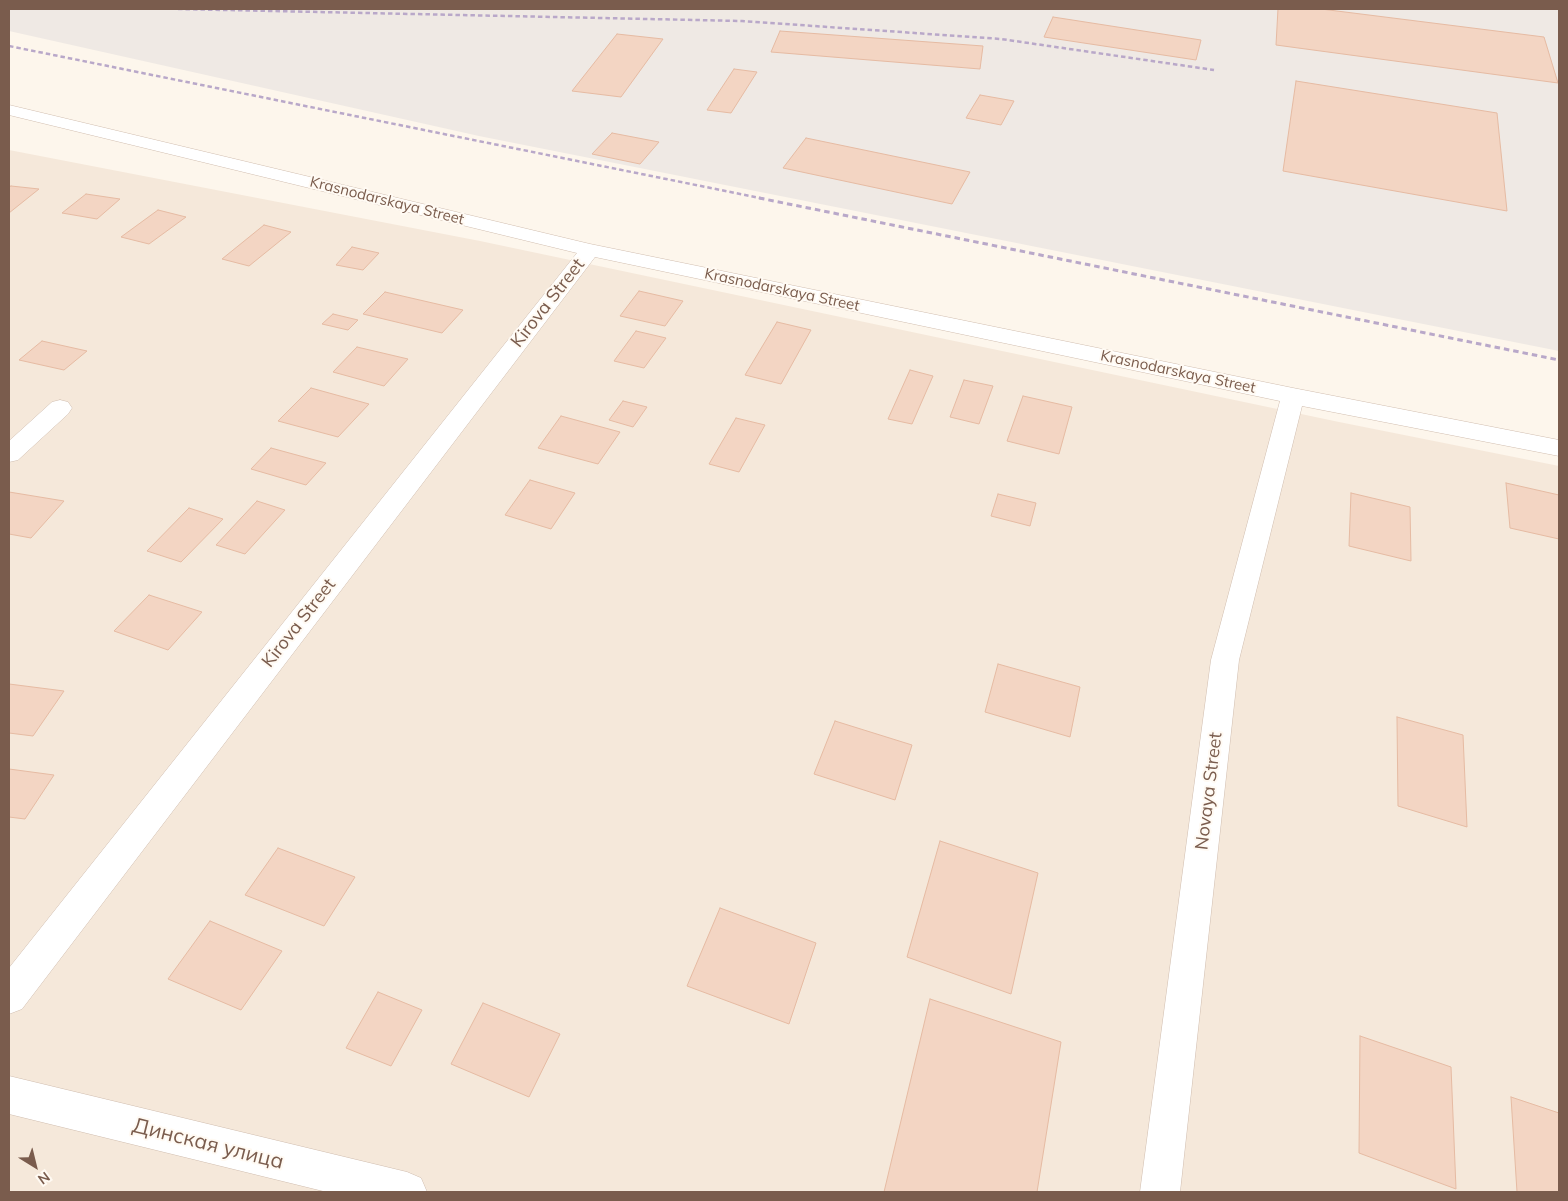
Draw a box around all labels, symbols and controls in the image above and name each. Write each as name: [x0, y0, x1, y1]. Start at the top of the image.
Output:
street label: Krasnodarskaya Street: [308, 173, 466, 229]
street label: Kirova Street: [507, 254, 589, 352]
street label: Krasnodarskaya Street: [703, 265, 861, 315]
street label: Krasnodarskaya Street: [1099, 347, 1257, 397]
street label: Kirova Street: [258, 574, 340, 672]
street label: Novaya Street: [1191, 731, 1227, 851]
street label: Динская улица: [130, 1113, 286, 1175]
north arrow: [10, 1141, 60, 1191]
text: N: [34, 1168, 53, 1189]

